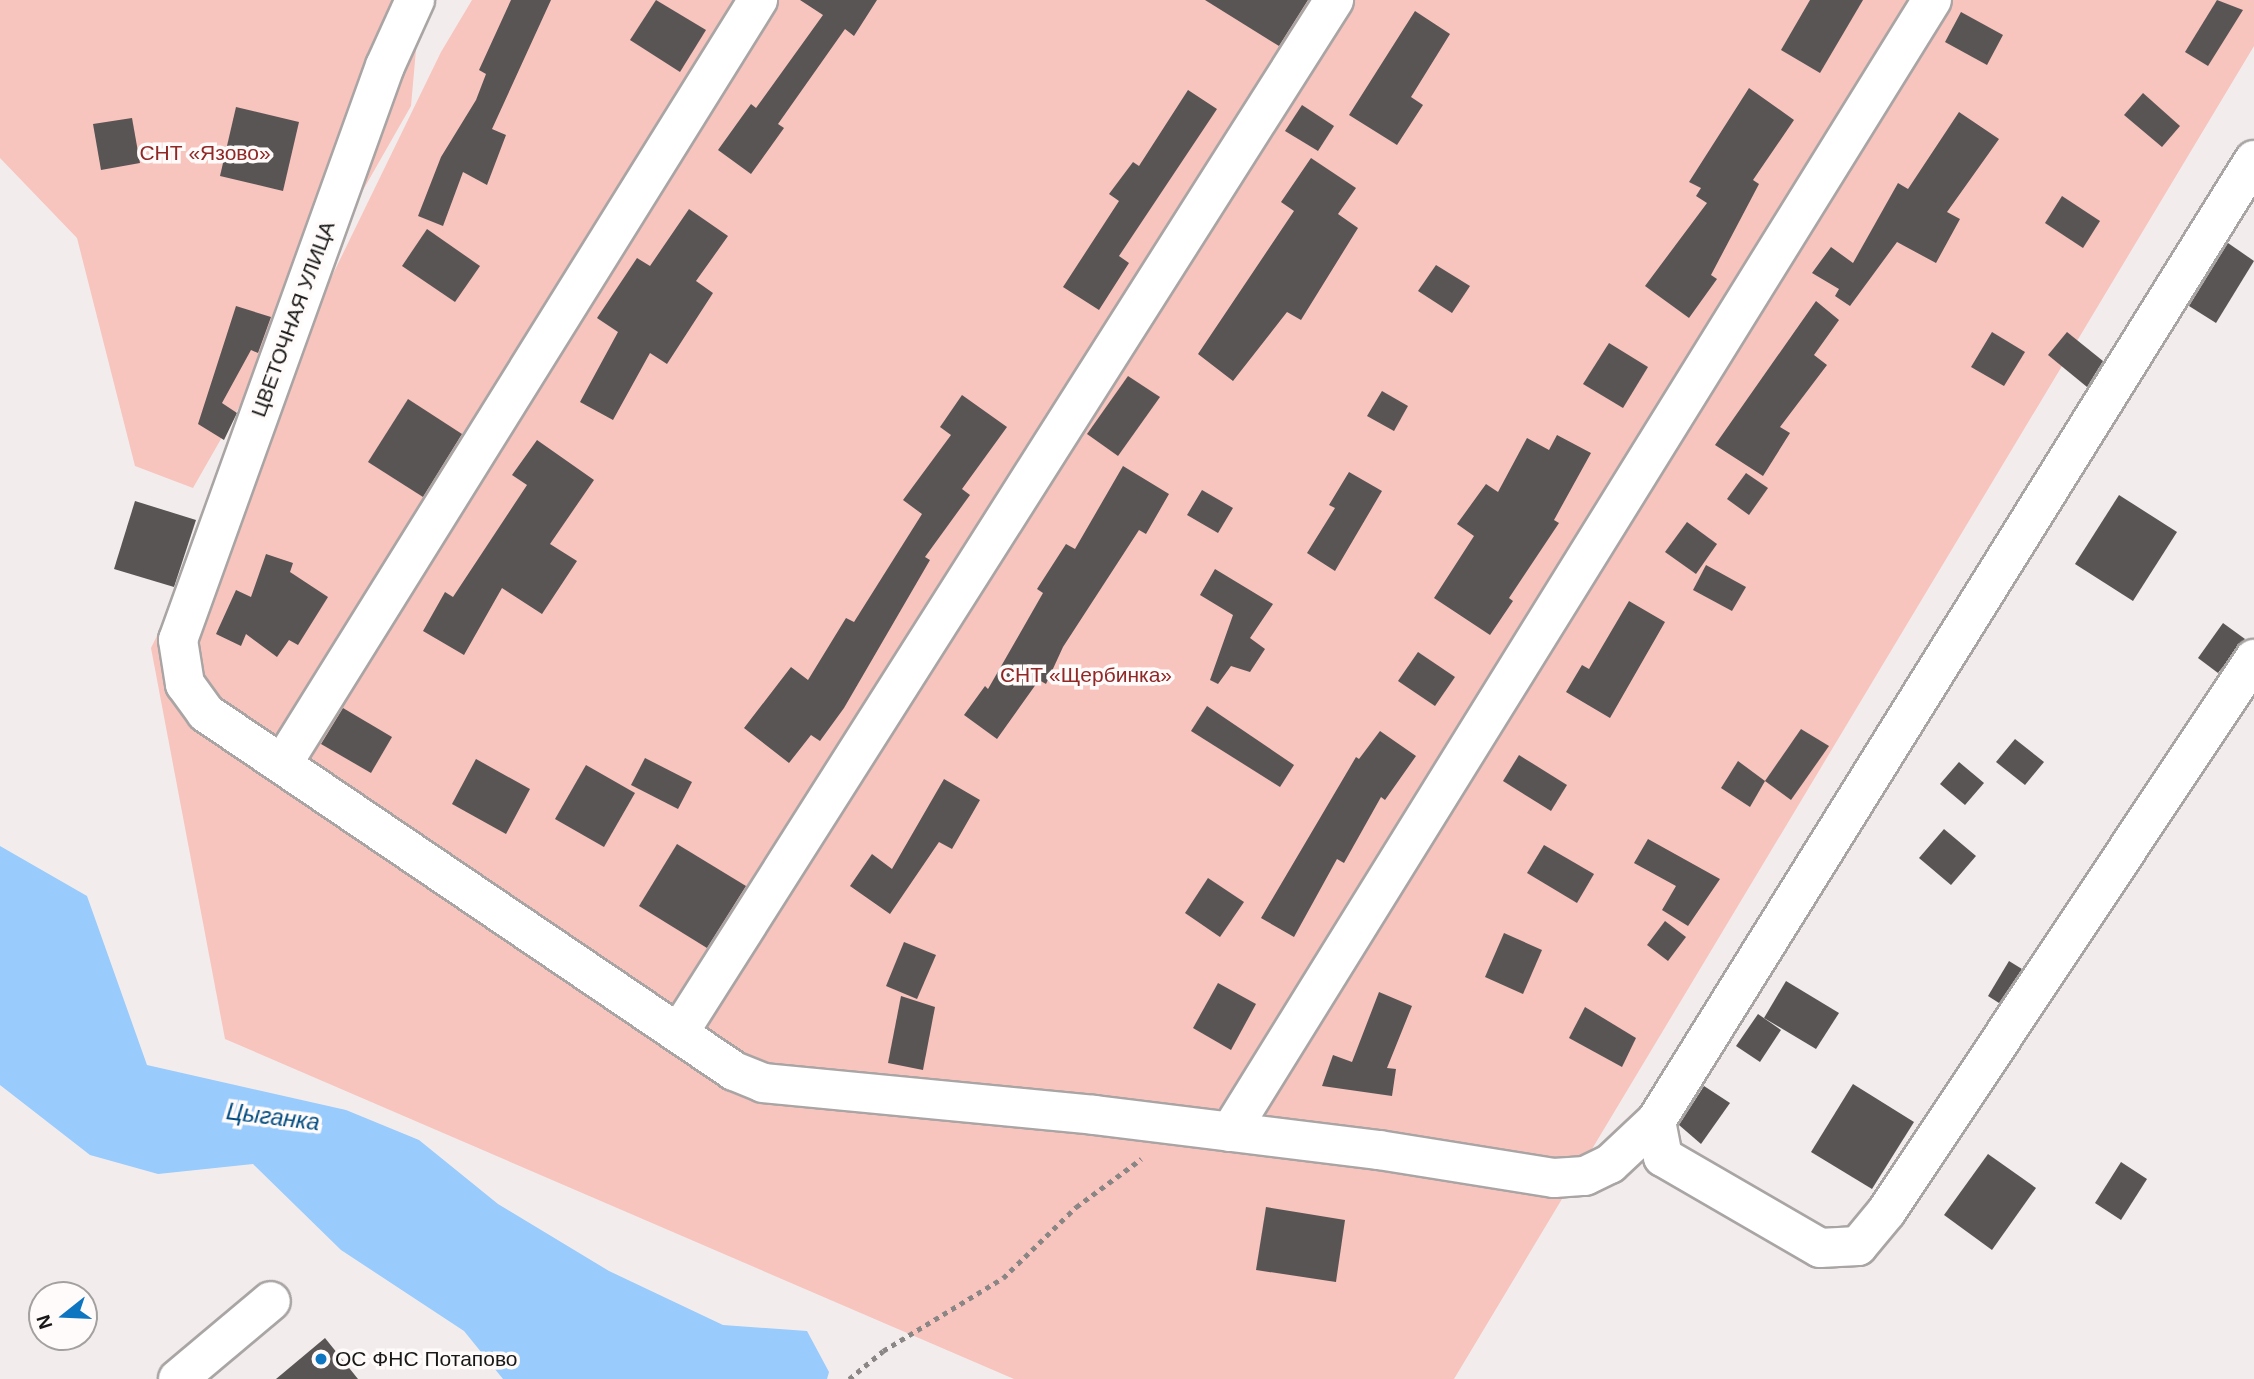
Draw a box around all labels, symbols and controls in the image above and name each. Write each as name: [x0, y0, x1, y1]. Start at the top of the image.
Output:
park label: СНТ «Язово»: [139, 140, 271, 166]
street label: ЦВЕТОЧНАЯ УЛИЦА: [246, 218, 340, 420]
park label: СНТ «Щербинка»: [1000, 662, 1172, 688]
water label: Цыганка: [225, 1098, 321, 1136]
north arrow: [28, 1281, 98, 1351]
text: N: [32, 1312, 57, 1332]
place label: ОС ФНС Потапово: [335, 1346, 517, 1372]
marker: ОС ФНС Потапово: [313, 1351, 329, 1367]

